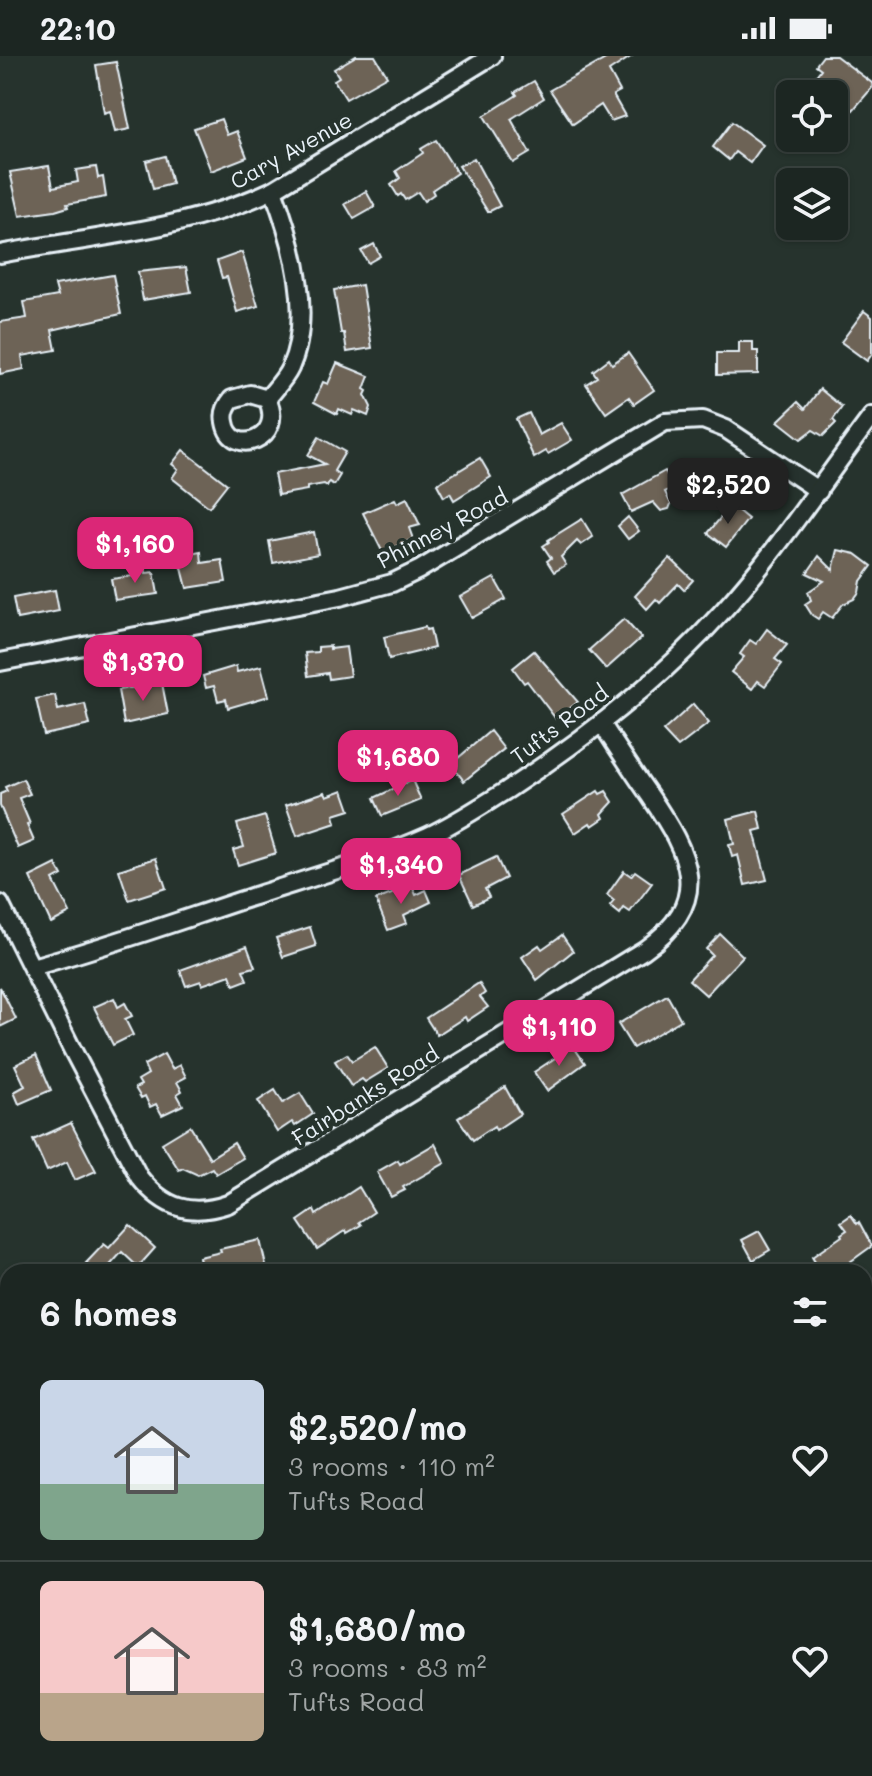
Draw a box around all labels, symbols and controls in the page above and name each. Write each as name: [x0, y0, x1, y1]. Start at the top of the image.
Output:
text: 22:10: [40, 8, 116, 48]
map controls: [776, 80, 848, 240]
button: locate: [776, 80, 848, 152]
street label: Cary Avenue: [225, 105, 357, 195]
button: layers: [776, 168, 848, 240]
pin: $2,520: [663, 458, 793, 526]
text: $2,520: [685, 467, 771, 501]
street label: Phinney Road: [372, 481, 512, 575]
pin: $1,160: [70, 517, 200, 585]
text: $1,160: [95, 526, 175, 560]
pin: $1,370: [78, 635, 208, 703]
text: $1,370: [102, 644, 184, 678]
street label: Tufts Road: [504, 678, 614, 770]
pin: $1,680: [333, 730, 463, 798]
text: $1,680: [356, 739, 440, 773]
pin: $1,340: [336, 838, 466, 906]
text: $1,340: [359, 847, 443, 881]
pin: $1,110: [494, 1000, 624, 1068]
text: $1,110: [521, 1009, 597, 1043]
street label: Fairbanks Road: [286, 1038, 444, 1152]
text: 6 homes: [40, 1290, 178, 1335]
icon: filters: [788, 1290, 832, 1334]
text: $2,520/mo: [288, 1404, 467, 1449]
icon: home: [104, 1412, 200, 1508]
icon: heart: [788, 1438, 832, 1482]
text: 3 rooms · 110 m²: [288, 1449, 495, 1483]
text: Tufts Road: [288, 1483, 424, 1517]
text: $1,680/mo: [288, 1605, 466, 1650]
icon: home: [104, 1613, 200, 1709]
icon: heart: [788, 1639, 832, 1683]
text: 3 rooms · 83 m²: [288, 1650, 487, 1684]
text: Tufts Road: [288, 1684, 424, 1718]

